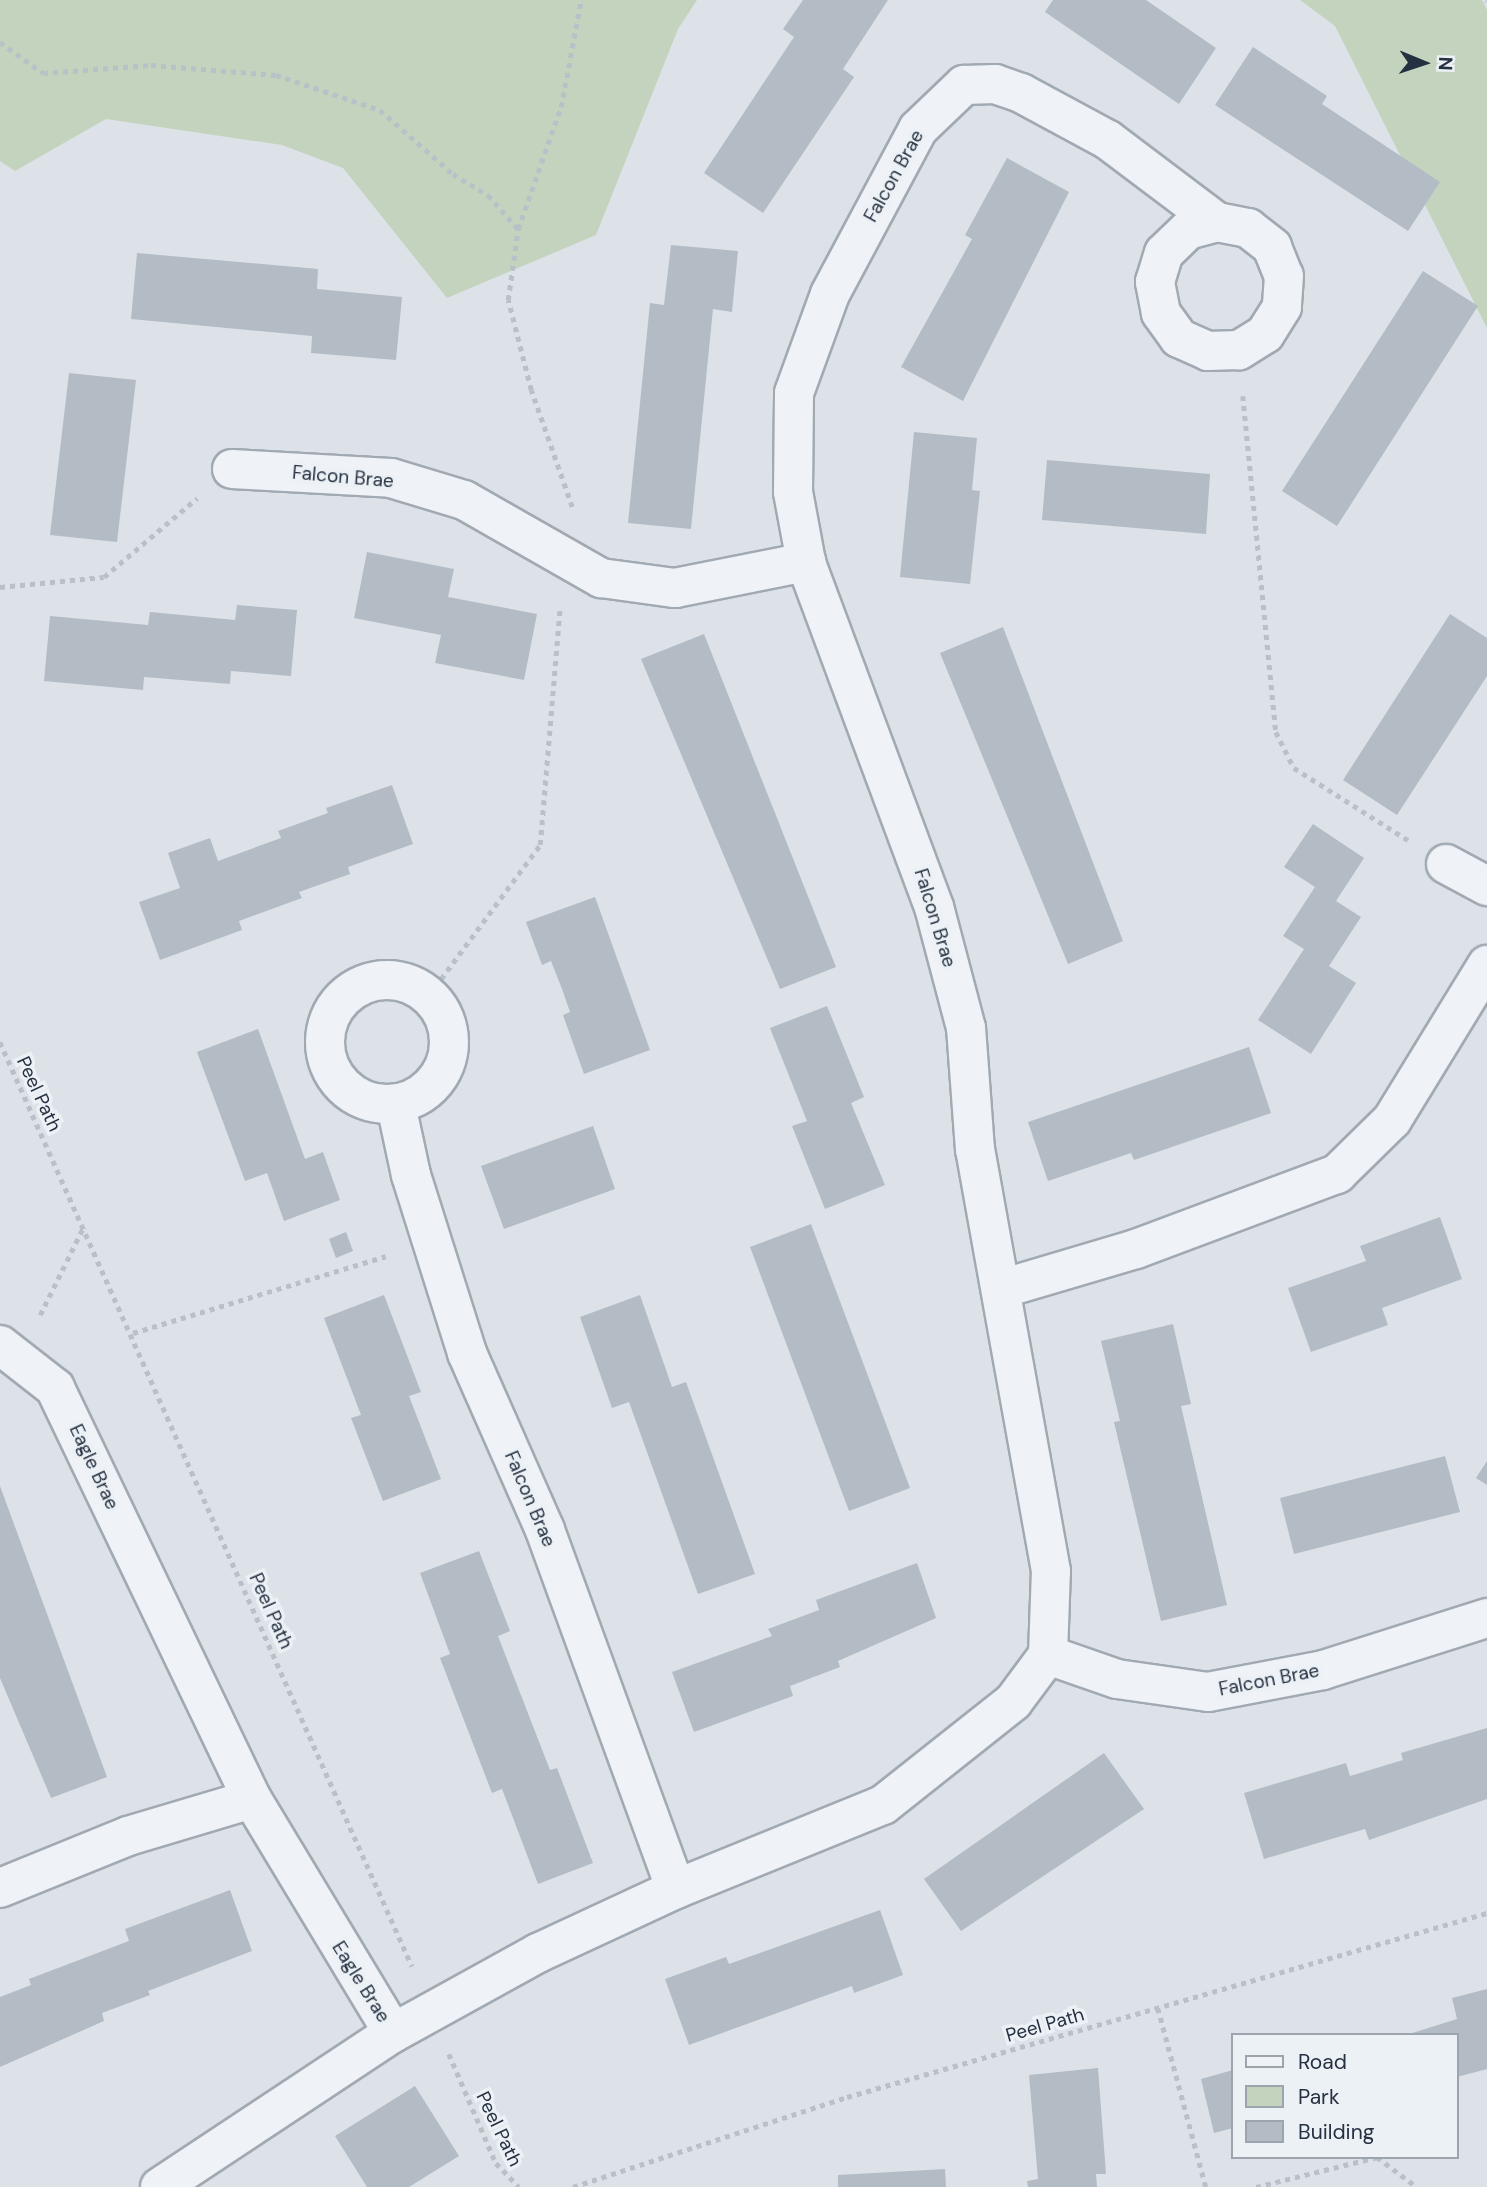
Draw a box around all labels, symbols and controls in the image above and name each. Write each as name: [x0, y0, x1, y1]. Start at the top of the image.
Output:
north arrow: [1389, 28, 1459, 98]
text: N: [1433, 56, 1458, 71]
street label: Falcon Brae: [859, 126, 929, 226]
street label: Falcon Brae: [291, 461, 395, 493]
street label: Falcon Brae: [909, 866, 961, 970]
street label: Peel Path: [12, 1053, 66, 1135]
street label: Eagle Brae: [64, 1421, 124, 1513]
street label: Falcon Brae: [500, 1448, 560, 1550]
street label: Peel Path: [244, 1570, 298, 1652]
street label: Falcon Brae: [1217, 1659, 1321, 1701]
street label: Eagle Brae: [327, 1937, 395, 2027]
street label: Peel Path: [1003, 2003, 1087, 2047]
legend: [1232, 2033, 1459, 2159]
text: Road: [1298, 2048, 1347, 2076]
text: Park: [1298, 2083, 1339, 2111]
street label: Peel Path: [471, 2088, 527, 2170]
text: Building: [1298, 2118, 1374, 2146]

